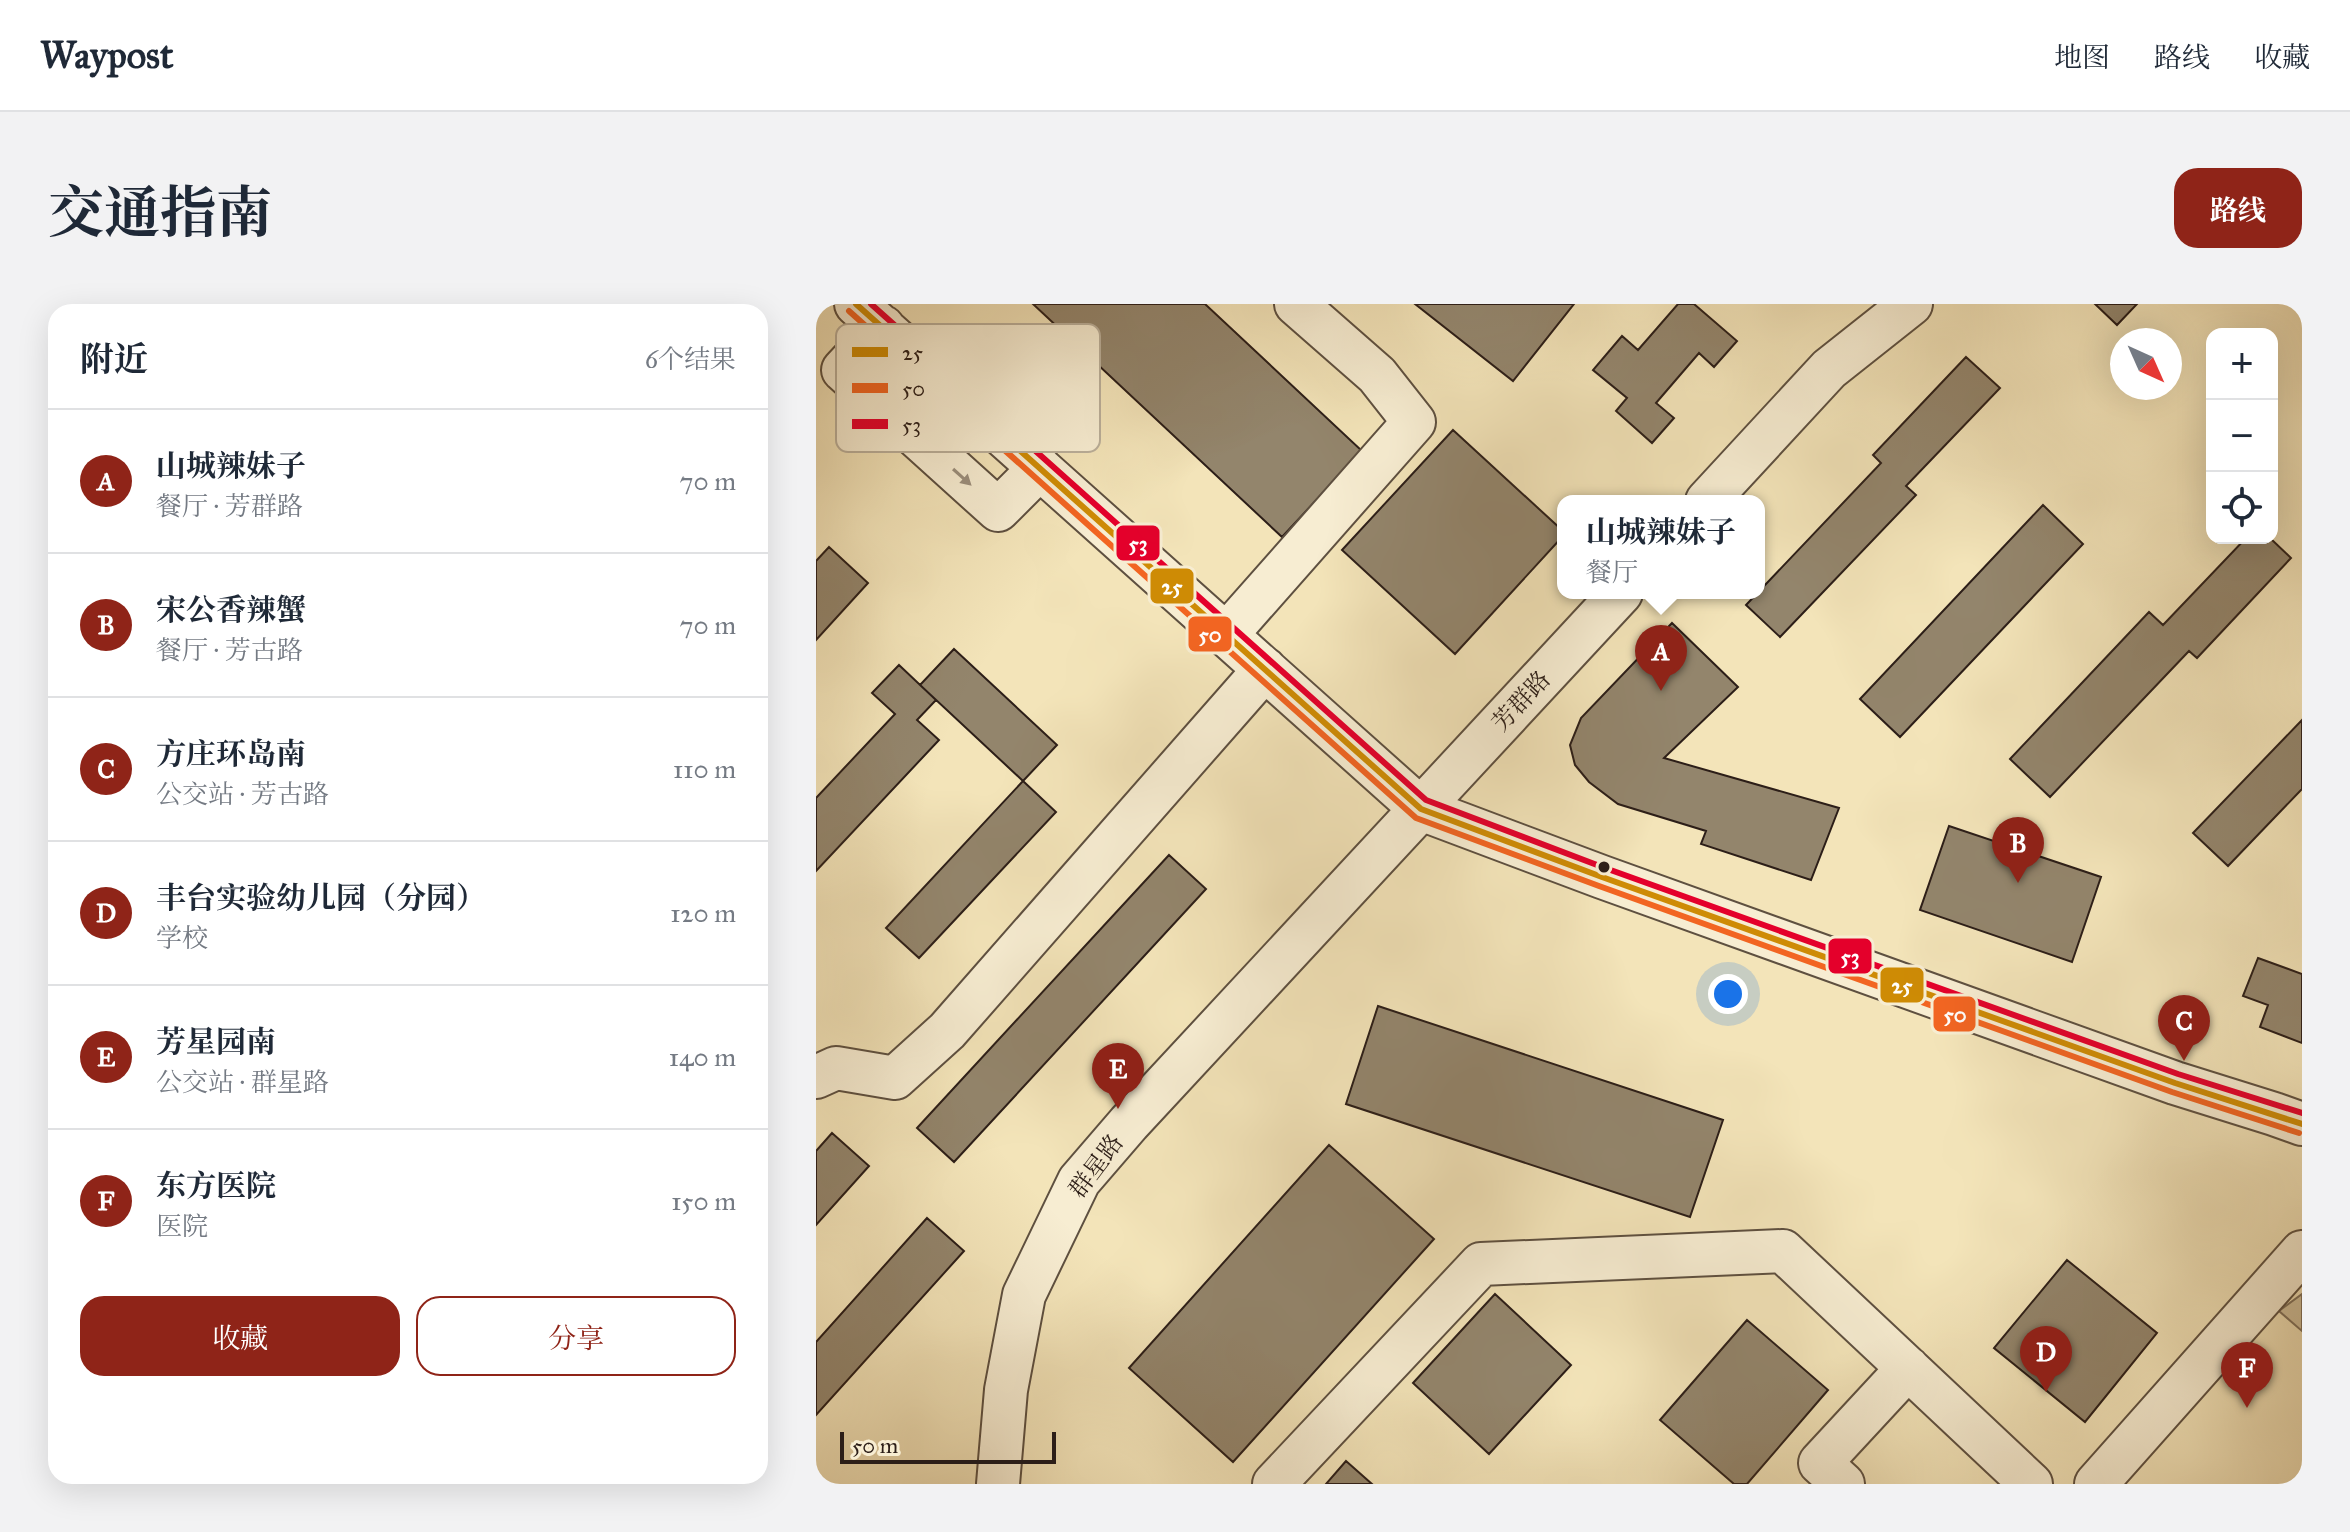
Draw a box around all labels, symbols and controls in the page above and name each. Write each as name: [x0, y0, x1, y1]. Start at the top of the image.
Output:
text: Waypost: [40, 32, 173, 78]
text: 地图: [2054, 40, 2110, 75]
text: 路线: [2154, 40, 2210, 75]
text: 收藏: [2254, 40, 2310, 75]
button: 路线: [2174, 168, 2302, 248]
text: 交通指南: [48, 179, 272, 247]
legend: [836, 324, 1100, 452]
north arrow: [2110, 328, 2182, 400]
map controls: [2206, 328, 2278, 544]
button: +: [2206, 328, 2278, 400]
text: 附近: [80, 339, 148, 380]
text: 25: [902, 339, 923, 366]
text: 6个结果: [645, 343, 736, 375]
text: 50: [902, 375, 925, 402]
button: −: [2206, 400, 2278, 472]
text: 53: [902, 411, 921, 438]
text: 山城辣妹子: [156, 448, 306, 484]
text: A: [97, 465, 115, 497]
text: 70 m: [680, 465, 736, 497]
one-way arrow: [952, 467, 971, 485]
button: locate: [2206, 472, 2278, 544]
text: 餐厅 · 芳群路: [156, 490, 303, 522]
popup: [1557, 495, 1765, 599]
text: 山城辣妹子: [1586, 514, 1736, 550]
line badge: 53: [1115, 524, 1161, 562]
text: 53: [1128, 530, 1148, 557]
text: 餐厅: [1586, 556, 1638, 588]
line badge: 25: [1149, 567, 1195, 605]
text: 25: [1162, 573, 1183, 600]
text: 宋公香辣蟹: [156, 592, 306, 628]
text: B: [97, 609, 115, 641]
text: 70 m: [680, 609, 736, 641]
line badge: 50: [1187, 615, 1233, 653]
text: 50: [1198, 621, 1222, 648]
pin: A: [1635, 625, 1687, 691]
text: 餐厅 · 芳古路: [156, 634, 303, 666]
street label: 芳群路: [1485, 664, 1557, 738]
text: 方庄环岛南: [156, 736, 306, 772]
text: C: [97, 753, 115, 785]
text: 110 m: [673, 753, 736, 785]
text: 公交站 · 芳古路: [156, 778, 329, 810]
pin: B: [1992, 817, 2044, 883]
unlabelled marker: [1596, 859, 1612, 875]
text: 丰台实验幼儿园（分园）: [156, 880, 486, 916]
text: D: [96, 897, 116, 929]
text: 120 m: [670, 897, 736, 929]
text: 学校: [156, 922, 208, 954]
line badge: 53: [1827, 937, 1873, 975]
text: 53: [1840, 943, 1860, 970]
line badge: 25: [1879, 966, 1925, 1004]
text: 25: [1892, 972, 1913, 999]
your location: [1708, 974, 1748, 1014]
line badge: 50: [1932, 995, 1977, 1033]
pin: C: [2158, 995, 2210, 1061]
text: 50: [1943, 1001, 1967, 1028]
text: 芳星园南: [156, 1024, 276, 1060]
text: E: [97, 1041, 115, 1073]
text: 140 m: [669, 1041, 736, 1073]
pin: E: [1092, 1043, 1144, 1109]
text: 公交站 · 群星路: [156, 1066, 329, 1098]
street label: 群星路: [1062, 1128, 1130, 1204]
text: 东方医院: [156, 1168, 276, 1204]
text: F: [98, 1185, 115, 1217]
text: 150 m: [671, 1185, 736, 1217]
text: 医院: [156, 1210, 208, 1242]
button: 收藏: [80, 1296, 400, 1376]
button: 分享: [416, 1296, 736, 1376]
pin: D: [2020, 1326, 2072, 1392]
pin: F: [2221, 1342, 2273, 1408]
scale bar: [840, 1428, 1056, 1464]
text: 50 m: [852, 1432, 898, 1459]

